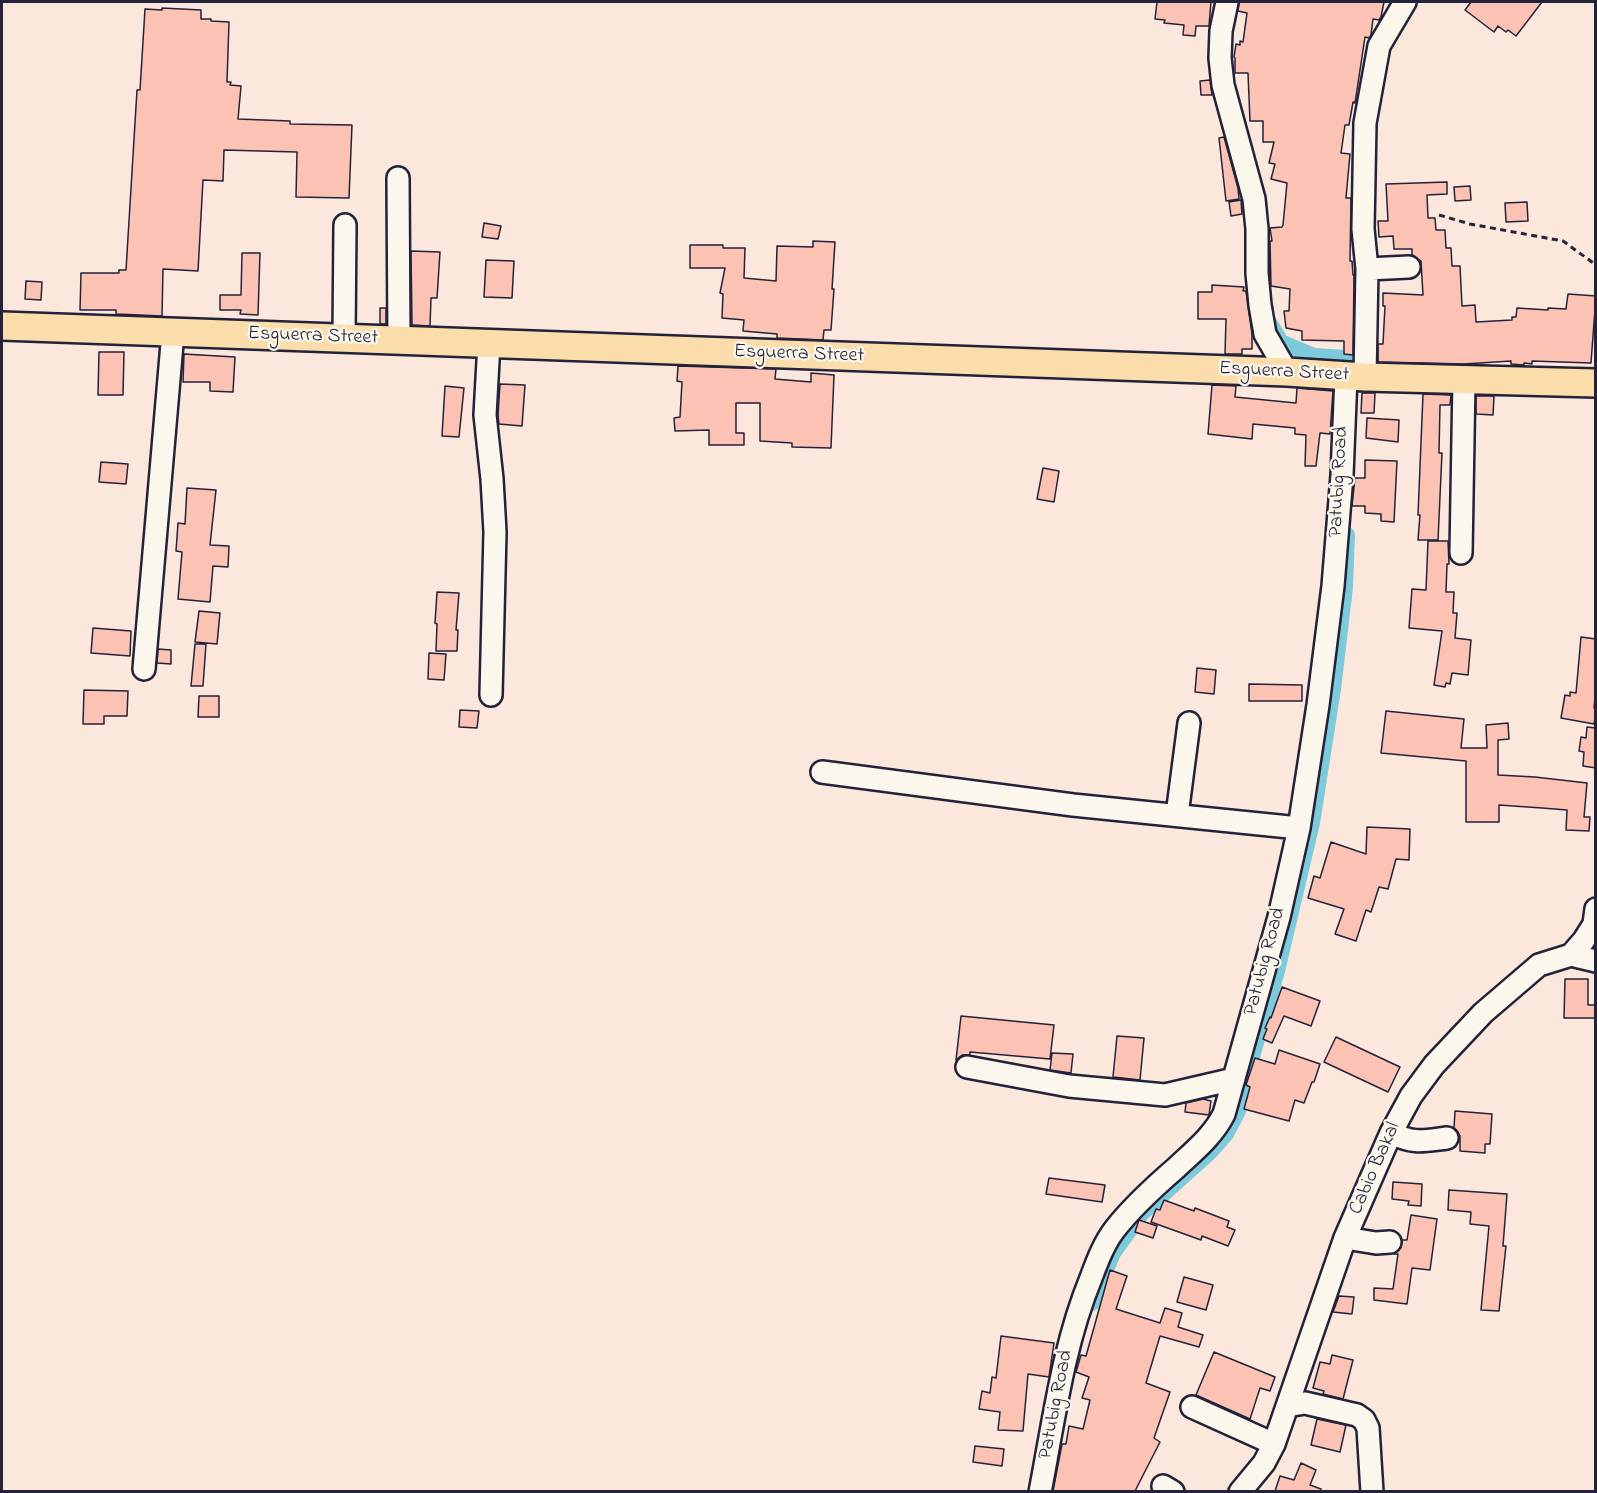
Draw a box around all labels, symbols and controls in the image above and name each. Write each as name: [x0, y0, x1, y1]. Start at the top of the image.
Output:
street label: Esguerra Street: [248, 323, 378, 351]
street label: Esguerra Street: [734, 341, 864, 369]
street label: Esguerra Street: [1218, 358, 1350, 388]
street label: Patubig Road: [1325, 426, 1355, 538]
street label: Patubig Road: [1240, 905, 1292, 1019]
street label: Cabio Bakal: [1345, 1119, 1407, 1219]
street label: Patubig Road: [1035, 1348, 1079, 1462]

